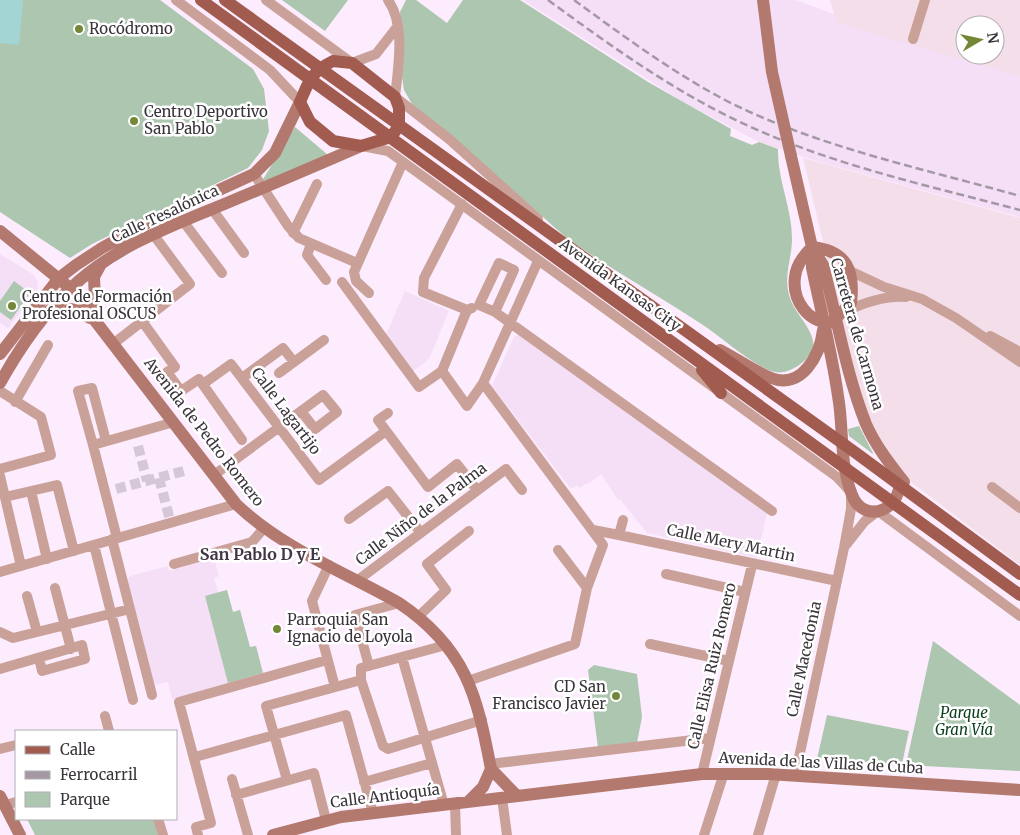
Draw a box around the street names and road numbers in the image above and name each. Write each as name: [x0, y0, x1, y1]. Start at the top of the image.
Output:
street label: Calle Tesalónica: [108, 180, 221, 247]
street label: Avenida Kansas City: [555, 234, 685, 335]
street label: Carretera de Carmona: [827, 256, 888, 412]
street label: Avenida de Pedro Romero: [140, 353, 269, 510]
street label: Calle Lagartijo: [247, 363, 325, 458]
street label: Calle Niño de la Palma: [351, 458, 490, 569]
street label: Calle Mery Martin: [665, 520, 797, 565]
street label: Calle Elisa Ruiz Romero: [683, 581, 740, 751]
street label: Calle Macedonia: [782, 599, 825, 719]
street label: Avenida de las Villas de Cuba: [717, 748, 924, 777]
street label: Calle Antioquía: [329, 779, 441, 812]

